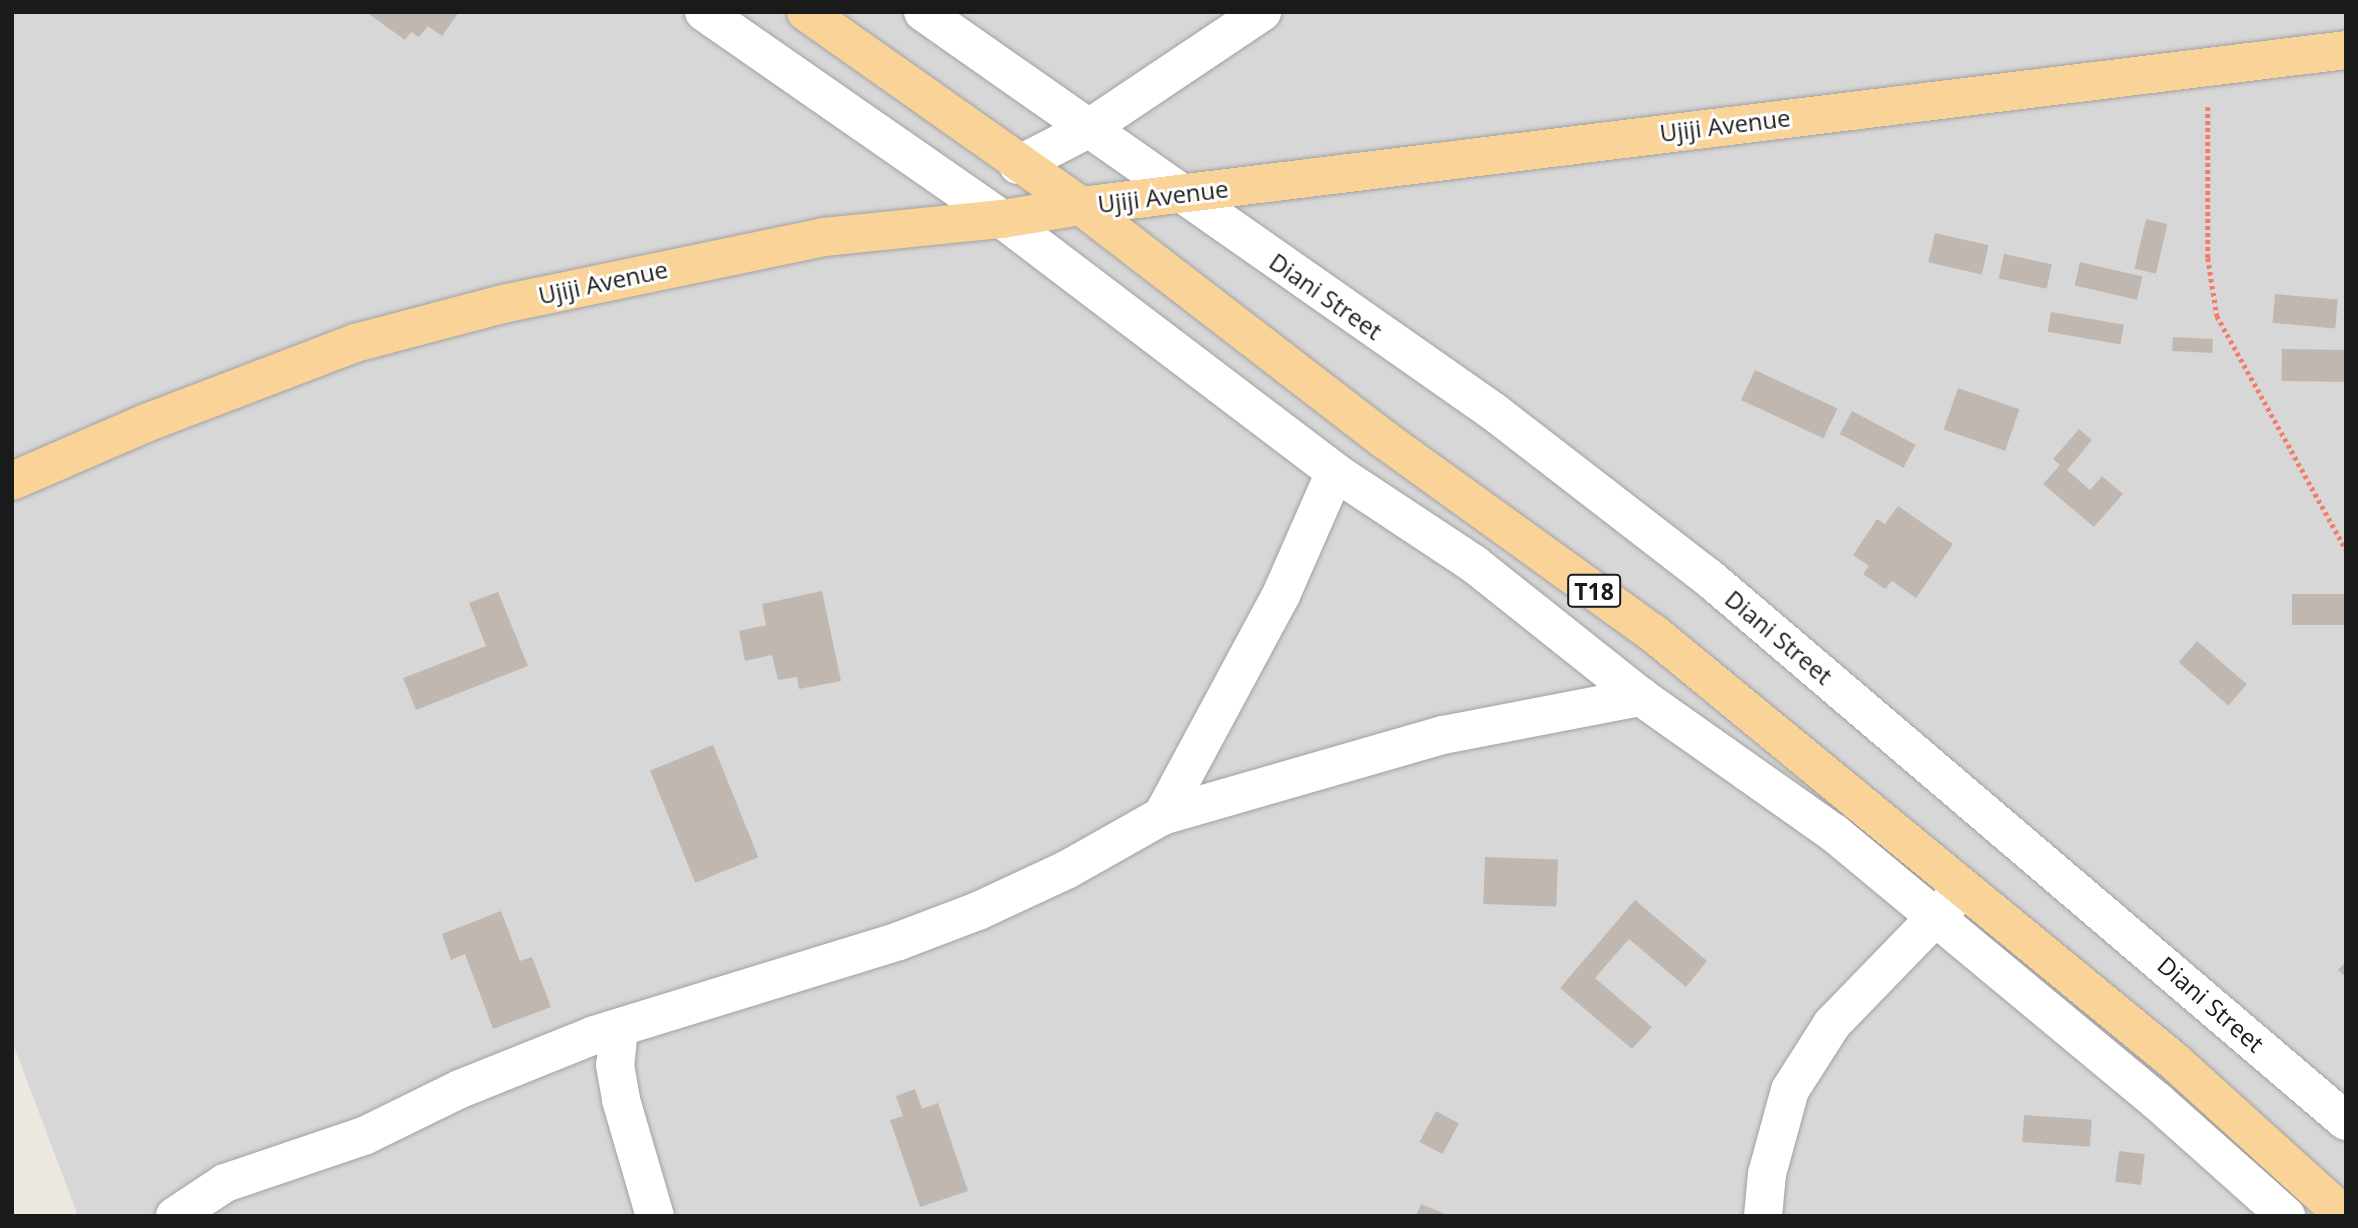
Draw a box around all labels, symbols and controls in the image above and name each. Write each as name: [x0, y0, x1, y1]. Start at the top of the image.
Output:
street label: Ujiji Avenue: [1658, 103, 1792, 147]
street label: Ujiji Avenue: [1096, 174, 1230, 218]
street label: Diani Street: [1264, 247, 1388, 345]
street label: Ujiji Avenue: [536, 254, 670, 310]
road number: T18: [1566, 572, 1622, 610]
street label: Diani Street: [1720, 584, 1838, 690]
street label: Diani Street: [2152, 950, 2270, 1058]

